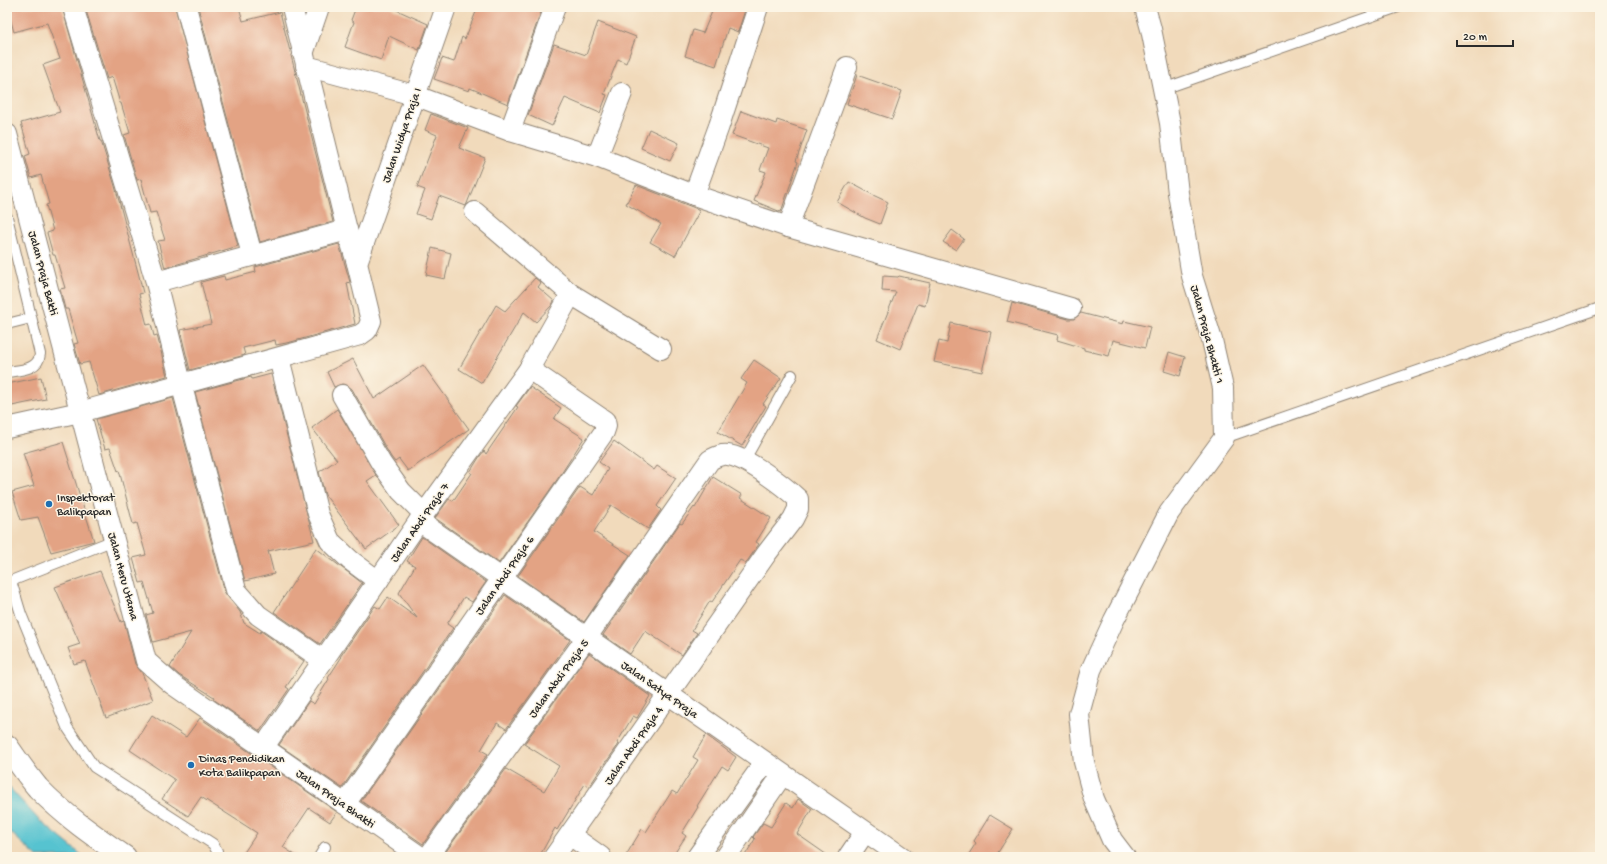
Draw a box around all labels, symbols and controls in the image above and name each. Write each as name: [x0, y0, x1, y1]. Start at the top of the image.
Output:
scale bar: [1457, 22, 1513, 48]
text: 20 m: [1463, 31, 1488, 45]
street label: Jalan Widya Praja I: [380, 86, 426, 185]
street label: Jalan Praja Bakti: [24, 230, 60, 318]
street label: Jalan Praja Bhakti 1: [1186, 284, 1226, 385]
street label: Jalan Abdi Praja 7: [388, 480, 454, 565]
place label: Inspektorat Balikpapan: [56, 492, 115, 520]
marker: Inspektorat Balikpapan: [44, 499, 54, 509]
street label: Jalan Heru Utama: [104, 531, 141, 622]
street label: Jalan Abdi Praja 6: [473, 533, 539, 618]
street label: Jalan Abdi Praja 5: [526, 637, 593, 721]
street label: Jalan Satya Praja: [618, 659, 700, 723]
street label: Jalan Abdi Praja 4: [602, 704, 667, 788]
place label: Dinas Pendidikan Kota Balikpapan: [198, 753, 285, 781]
marker: Dinas Pendidikan Kota Balikpapan: [186, 760, 196, 770]
street label: Jalan Praja Bhakti: [293, 767, 377, 832]

